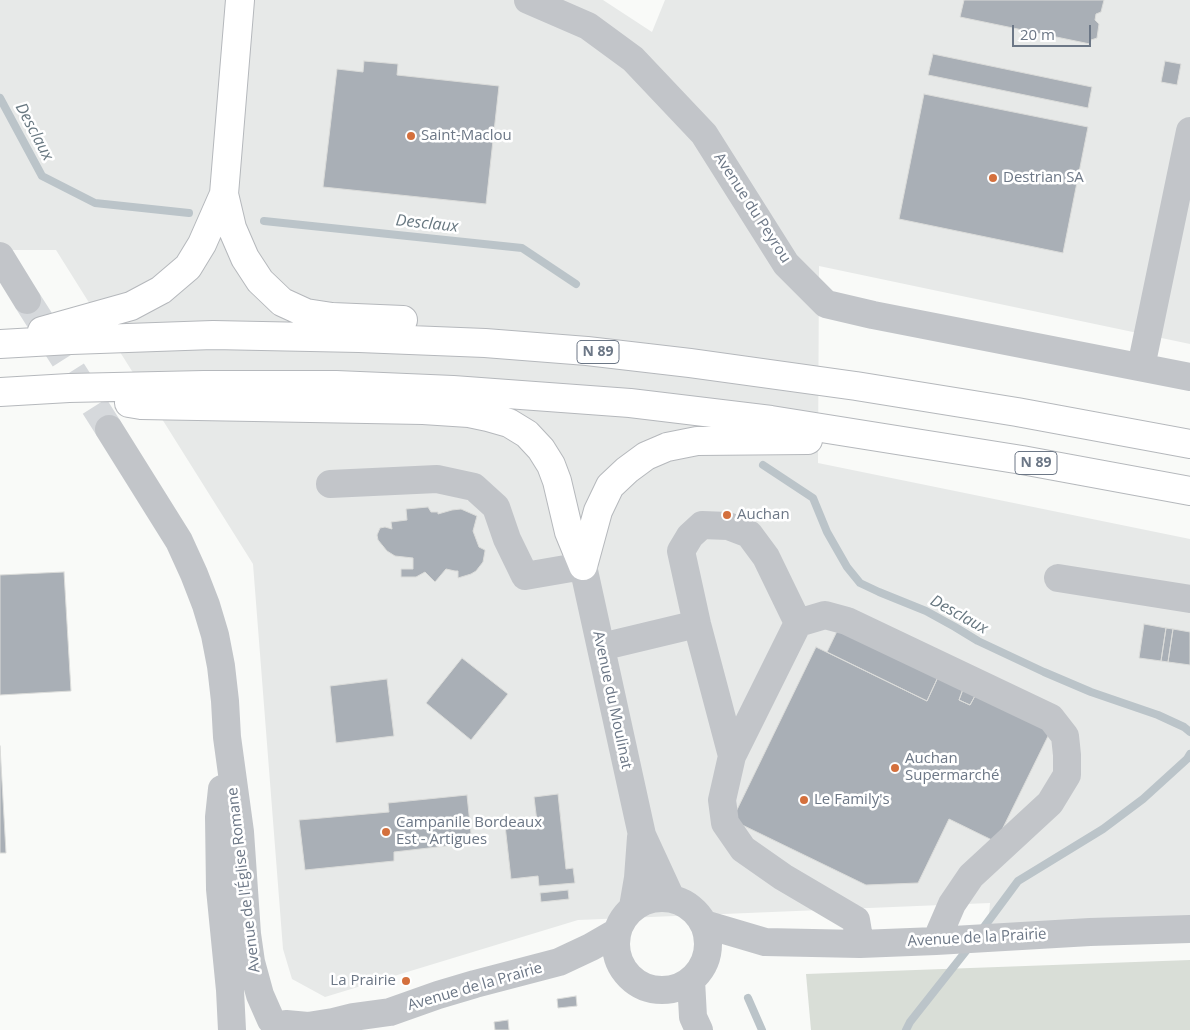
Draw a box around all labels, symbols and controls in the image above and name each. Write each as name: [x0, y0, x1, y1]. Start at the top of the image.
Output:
scale bar: [1015, 15, 1094, 47]
text: 20 m: [1020, 24, 1055, 44]
water label: Desclaux: [11, 100, 57, 164]
place label: Saint-Maclou: [421, 127, 512, 145]
marker: Saint-Maclou: [405, 130, 417, 142]
street label: Avenue du Peyrou: [710, 150, 794, 266]
place label: Destrian SA: [1003, 169, 1084, 187]
marker: Destrian SA: [987, 172, 999, 184]
water label: Desclaux: [395, 211, 459, 237]
road number: N 89: [577, 341, 619, 364]
road number: N 89: [1015, 452, 1057, 474]
place label: Auchan: [737, 506, 790, 524]
marker: Auchan: [721, 509, 733, 521]
water label: Desclaux: [927, 591, 991, 639]
street label: Avenue du Moulinat: [589, 629, 635, 771]
place label: Auchan Supermarché: [905, 750, 999, 785]
marker: Auchan Supermarché: [889, 762, 901, 774]
street label: Avenue de l'Église Romane: [224, 786, 264, 974]
place label: Le Family's: [814, 791, 890, 809]
marker: Le Family's: [798, 794, 810, 806]
place label: Campanile Bordeaux Est - Artigues: [396, 814, 542, 849]
marker: Campanile Bordeaux Est - Artigues: [380, 826, 392, 838]
street label: Avenue de la Prairie: [907, 925, 1047, 951]
street label: Avenue de la Prairie: [406, 959, 544, 1015]
place label: La Prairie: [330, 972, 396, 990]
marker: La Prairie: [400, 975, 412, 987]

